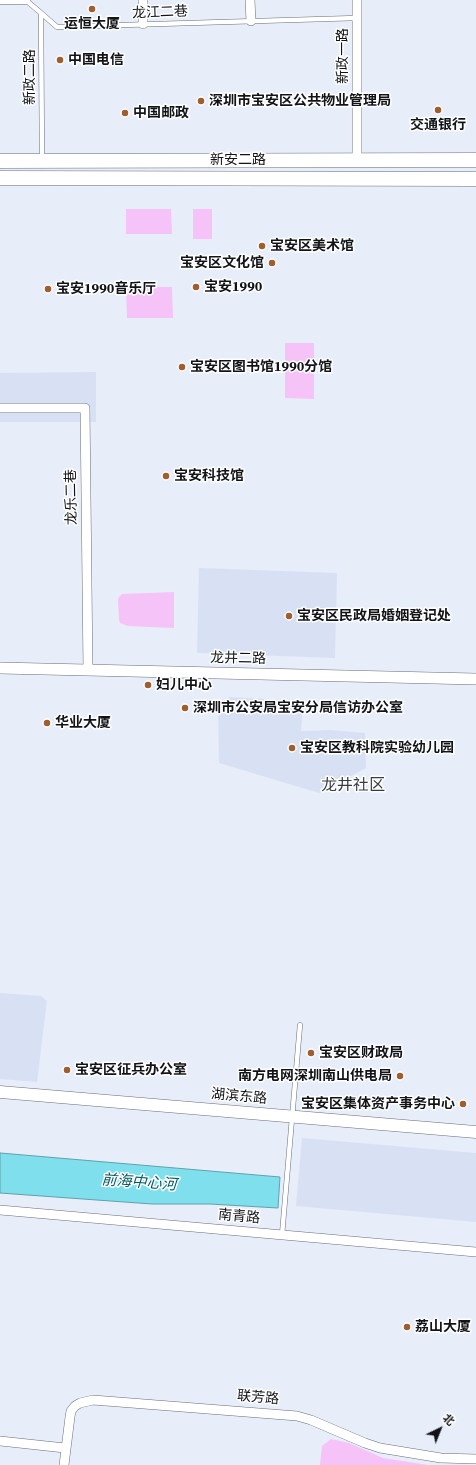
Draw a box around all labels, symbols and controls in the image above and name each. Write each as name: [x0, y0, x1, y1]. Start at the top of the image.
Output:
marker: 运恒大厦: [87, 4, 97, 14]
street label: 龙江二巷: [132, 4, 188, 22]
place label: 运恒大厦: [64, 16, 120, 32]
street label: 新政一路: [335, 28, 351, 84]
street label: 新政二路: [22, 49, 38, 105]
place label: 中国电信: [68, 52, 124, 68]
marker: 中国电信: [55, 55, 65, 65]
place label: 深圳市宝安区公共物业管理局: [209, 93, 391, 109]
marker: 深圳市宝安区公共物业管理局: [196, 96, 206, 106]
place label: 中国邮政: [133, 105, 189, 121]
marker: 交通银行: [433, 105, 443, 115]
marker: 中国邮政: [120, 108, 130, 118]
place label: 交通银行: [410, 117, 466, 133]
street label: 新安二路: [210, 152, 266, 168]
place label: 宝安区美术馆: [270, 238, 354, 254]
marker: 宝安区美术馆: [257, 241, 267, 251]
place label: 宝安区文化馆: [180, 255, 264, 271]
marker: 宝安区文化馆: [267, 258, 277, 268]
place label: 宝安1990: [204, 279, 262, 295]
place label: 宝安1990音乐厅: [56, 281, 156, 297]
marker: 宝安1990: [191, 282, 201, 292]
marker: 宝安1990音乐厅: [43, 284, 53, 294]
place label: 宝安区图书馆1990分馆: [190, 359, 332, 375]
marker: 宝安区图书馆1990分馆: [177, 362, 187, 372]
place label: 宝安科技馆: [174, 468, 244, 484]
street label: 龙乐二巷: [63, 469, 81, 525]
marker: 宝安科技馆: [161, 471, 171, 481]
place label: 宝安区民政局婚姻登记处: [297, 608, 451, 624]
marker: 宝安区民政局婚姻登记处: [284, 611, 294, 621]
street label: 龙井二路: [210, 650, 266, 668]
place label: 妇儿中心: [156, 677, 212, 693]
marker: 妇儿中心: [143, 680, 153, 690]
place label: 深圳市公安局宝安分局信访办公室: [193, 700, 403, 716]
marker: 深圳市公安局宝安分局信访办公室: [180, 703, 190, 713]
place label: 华业大厦: [55, 715, 111, 731]
marker: 华业大厦: [42, 718, 52, 728]
place label: 宝安区教科院实验幼儿园: [300, 740, 454, 756]
marker: 宝安区教科院实验幼儿园: [287, 743, 297, 753]
district label: 龙井社区: [321, 776, 385, 796]
place label: 宝安区财政局: [319, 1045, 403, 1061]
marker: 宝安区财政局: [306, 1048, 316, 1058]
place label: 宝安区征兵办公室: [75, 1062, 187, 1078]
marker: 宝安区征兵办公室: [62, 1065, 72, 1075]
place label: 南方电网深圳南山供电局: [238, 1068, 392, 1084]
marker: 南方电网深圳南山供电局: [395, 1071, 405, 1081]
street label: 湖滨东路: [210, 1086, 268, 1108]
place label: 宝安区集体资产事务中心: [301, 1096, 455, 1112]
marker: 宝安区集体资产事务中心: [458, 1099, 468, 1109]
water label: 前海中心河: [101, 1171, 177, 1195]
street label: 南青路: [217, 1207, 261, 1227]
place label: 荔山大厦: [415, 1319, 471, 1335]
marker: 荔山大厦: [402, 1322, 412, 1332]
street label: 联芳路: [236, 1388, 280, 1408]
north arrow: [420, 1409, 460, 1449]
text: 北: [439, 1411, 458, 1429]

